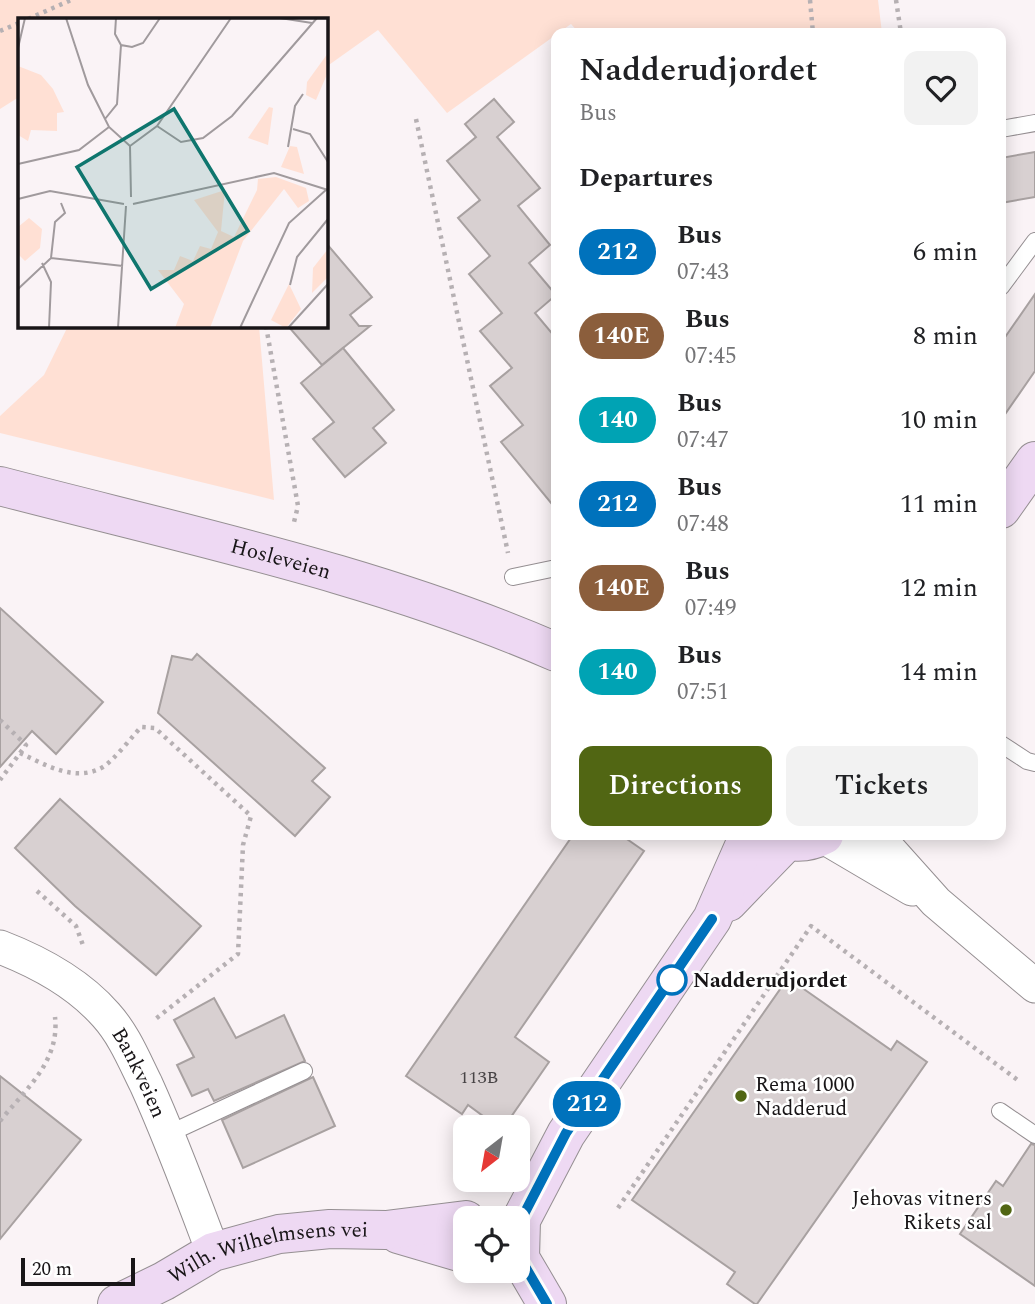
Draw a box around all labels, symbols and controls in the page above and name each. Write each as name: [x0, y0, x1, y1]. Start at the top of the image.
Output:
inset map: [18, 18, 327, 327]
text: Nadderudjordet: [579, 45, 817, 95]
button: heart: [904, 51, 978, 125]
text: Bus: [579, 96, 617, 131]
text: Departures: [579, 158, 713, 198]
text: Bus: [677, 215, 722, 255]
text: 6 min: [913, 232, 978, 272]
text: 212: [597, 234, 638, 270]
text: 07:43: [677, 255, 729, 290]
text: Bus: [685, 299, 730, 339]
text: 8 min: [913, 316, 978, 356]
text: 140E: [593, 318, 650, 354]
text: 07:45: [685, 339, 737, 374]
text: Bus: [677, 383, 722, 423]
text: 10 min: [900, 400, 978, 440]
text: 140: [597, 402, 638, 438]
text: 07:47: [677, 423, 729, 458]
text: Bus: [677, 467, 722, 507]
text: 11 min: [900, 484, 978, 524]
text: 212: [597, 486, 638, 522]
text: 07:48: [677, 507, 729, 542]
street label: Hosleveien: [227, 530, 335, 589]
text: Bus: [685, 551, 730, 591]
text: 12 min: [900, 568, 978, 608]
text: 140E: [593, 570, 650, 606]
text: 07:49: [685, 591, 737, 626]
text: Bus: [677, 635, 722, 675]
text: 14 min: [900, 652, 978, 692]
text: 140: [597, 654, 638, 690]
text: 07:51: [677, 675, 729, 710]
button: Directions: [579, 746, 772, 826]
button: Tickets: [786, 746, 978, 826]
marker: Nadderudjordet: [657, 965, 687, 995]
place label: Nadderudjordet: [693, 965, 847, 997]
street label: Bankveien: [103, 1021, 174, 1123]
house number: 113B: [460, 1064, 498, 1091]
place label: Rema 1000 Nadderud: [755, 1069, 855, 1125]
line badge: 212: [547, 1081, 627, 1127]
text: 212: [567, 1086, 607, 1122]
marker: Rema 1000 Nadderud: [733, 1088, 749, 1104]
north arrow: [453, 1115, 530, 1192]
map controls: [453, 1115, 530, 1283]
place label: Jehovas vitners Rikets sal: [852, 1183, 992, 1239]
marker: Jehovas vitners Rikets sal: [998, 1202, 1014, 1218]
button: locate: [453, 1206, 530, 1283]
street label: Wilh. Wilhelmsens vei: [162, 1214, 369, 1292]
scale bar: [21, 1255, 135, 1287]
text: 20 m: [32, 1255, 72, 1284]

